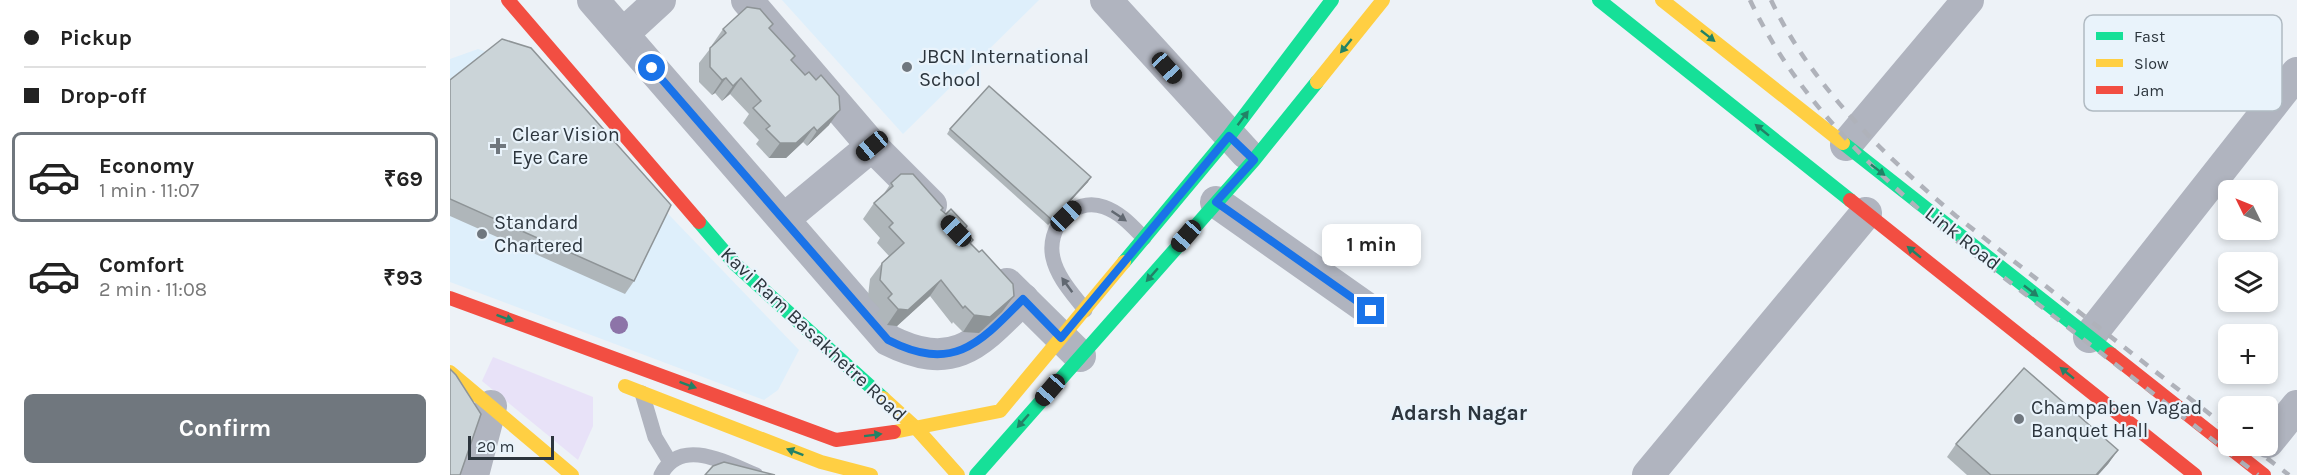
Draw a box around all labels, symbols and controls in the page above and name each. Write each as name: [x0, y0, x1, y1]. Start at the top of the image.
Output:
legend: [2084, 15, 2282, 111]
text: Pickup: [60, 25, 132, 51]
text: Fast: [2134, 27, 2165, 46]
one-way arrow: [1700, 30, 1716, 43]
one-way arrow: [1340, 38, 1353, 53]
place label: JBCN International School: [919, 45, 1089, 91]
car: [1148, 49, 1186, 87]
route start: [638, 54, 665, 81]
text: Slow: [2134, 54, 2169, 73]
marker: JBCN International School: [900, 60, 914, 74]
text: Jam: [2134, 81, 2164, 100]
text: Drop-off: [60, 83, 146, 109]
one-way arrow: [1237, 111, 1249, 127]
place label: Clear Vision Eye Care: [512, 123, 620, 169]
one-way arrow: [1754, 125, 1769, 137]
car: [852, 128, 892, 164]
marker: Clear Vision Eye Care: [489, 137, 507, 155]
icon: car: [27, 150, 81, 204]
text: Economy: [99, 153, 194, 179]
one-way arrow: [1870, 164, 1885, 176]
text: ₹69: [384, 166, 423, 192]
text: 1 min · 11:07: [99, 179, 199, 202]
north arrow: [2218, 180, 2278, 240]
map controls: [2218, 180, 2278, 456]
car: [1047, 197, 1085, 235]
street label: Link Road: [1920, 202, 2005, 275]
one-way arrow: [1111, 210, 1127, 222]
place label: Standard Chartered: [494, 211, 584, 257]
car: [937, 212, 975, 250]
car: [1167, 217, 1205, 255]
callout: 1 min: [1322, 224, 1420, 266]
marker: Standard Chartered: [475, 227, 489, 241]
text: 1 min: [1346, 233, 1397, 256]
street label: Kavi Ram Basakhetre Road: [716, 242, 911, 426]
one-way arrow: [1907, 246, 1922, 258]
icon: car: [27, 249, 81, 303]
text: Comfort: [99, 252, 184, 278]
button: layers: [2218, 252, 2278, 312]
text: ₹93: [383, 265, 423, 291]
one-way arrow: [1146, 267, 1159, 282]
text: 2 min · 11:08: [99, 278, 207, 301]
one-way arrow: [1061, 278, 1073, 294]
one-way arrow: [2023, 284, 2039, 297]
route end: [1357, 297, 1384, 324]
one-way arrow: [496, 314, 514, 324]
button: +: [2218, 324, 2278, 384]
one-way arrow: [2059, 367, 2075, 380]
car: [1031, 371, 1069, 409]
one-way arrow: [679, 381, 697, 391]
button: Confirm: [24, 394, 426, 463]
place label: Champaben Vagad Banquet Hall: [2031, 396, 2202, 442]
button: −: [2218, 396, 2278, 456]
district label: Adarsh Nagar: [1391, 401, 1528, 425]
marker: Champaben Vagad Banquet Hall: [2012, 412, 2026, 426]
one-way arrow: [1017, 413, 1030, 428]
one-way arrow: [864, 430, 883, 440]
scale bar: [468, 433, 554, 460]
text: 20 m: [477, 437, 515, 456]
one-way arrow: [786, 447, 804, 456]

